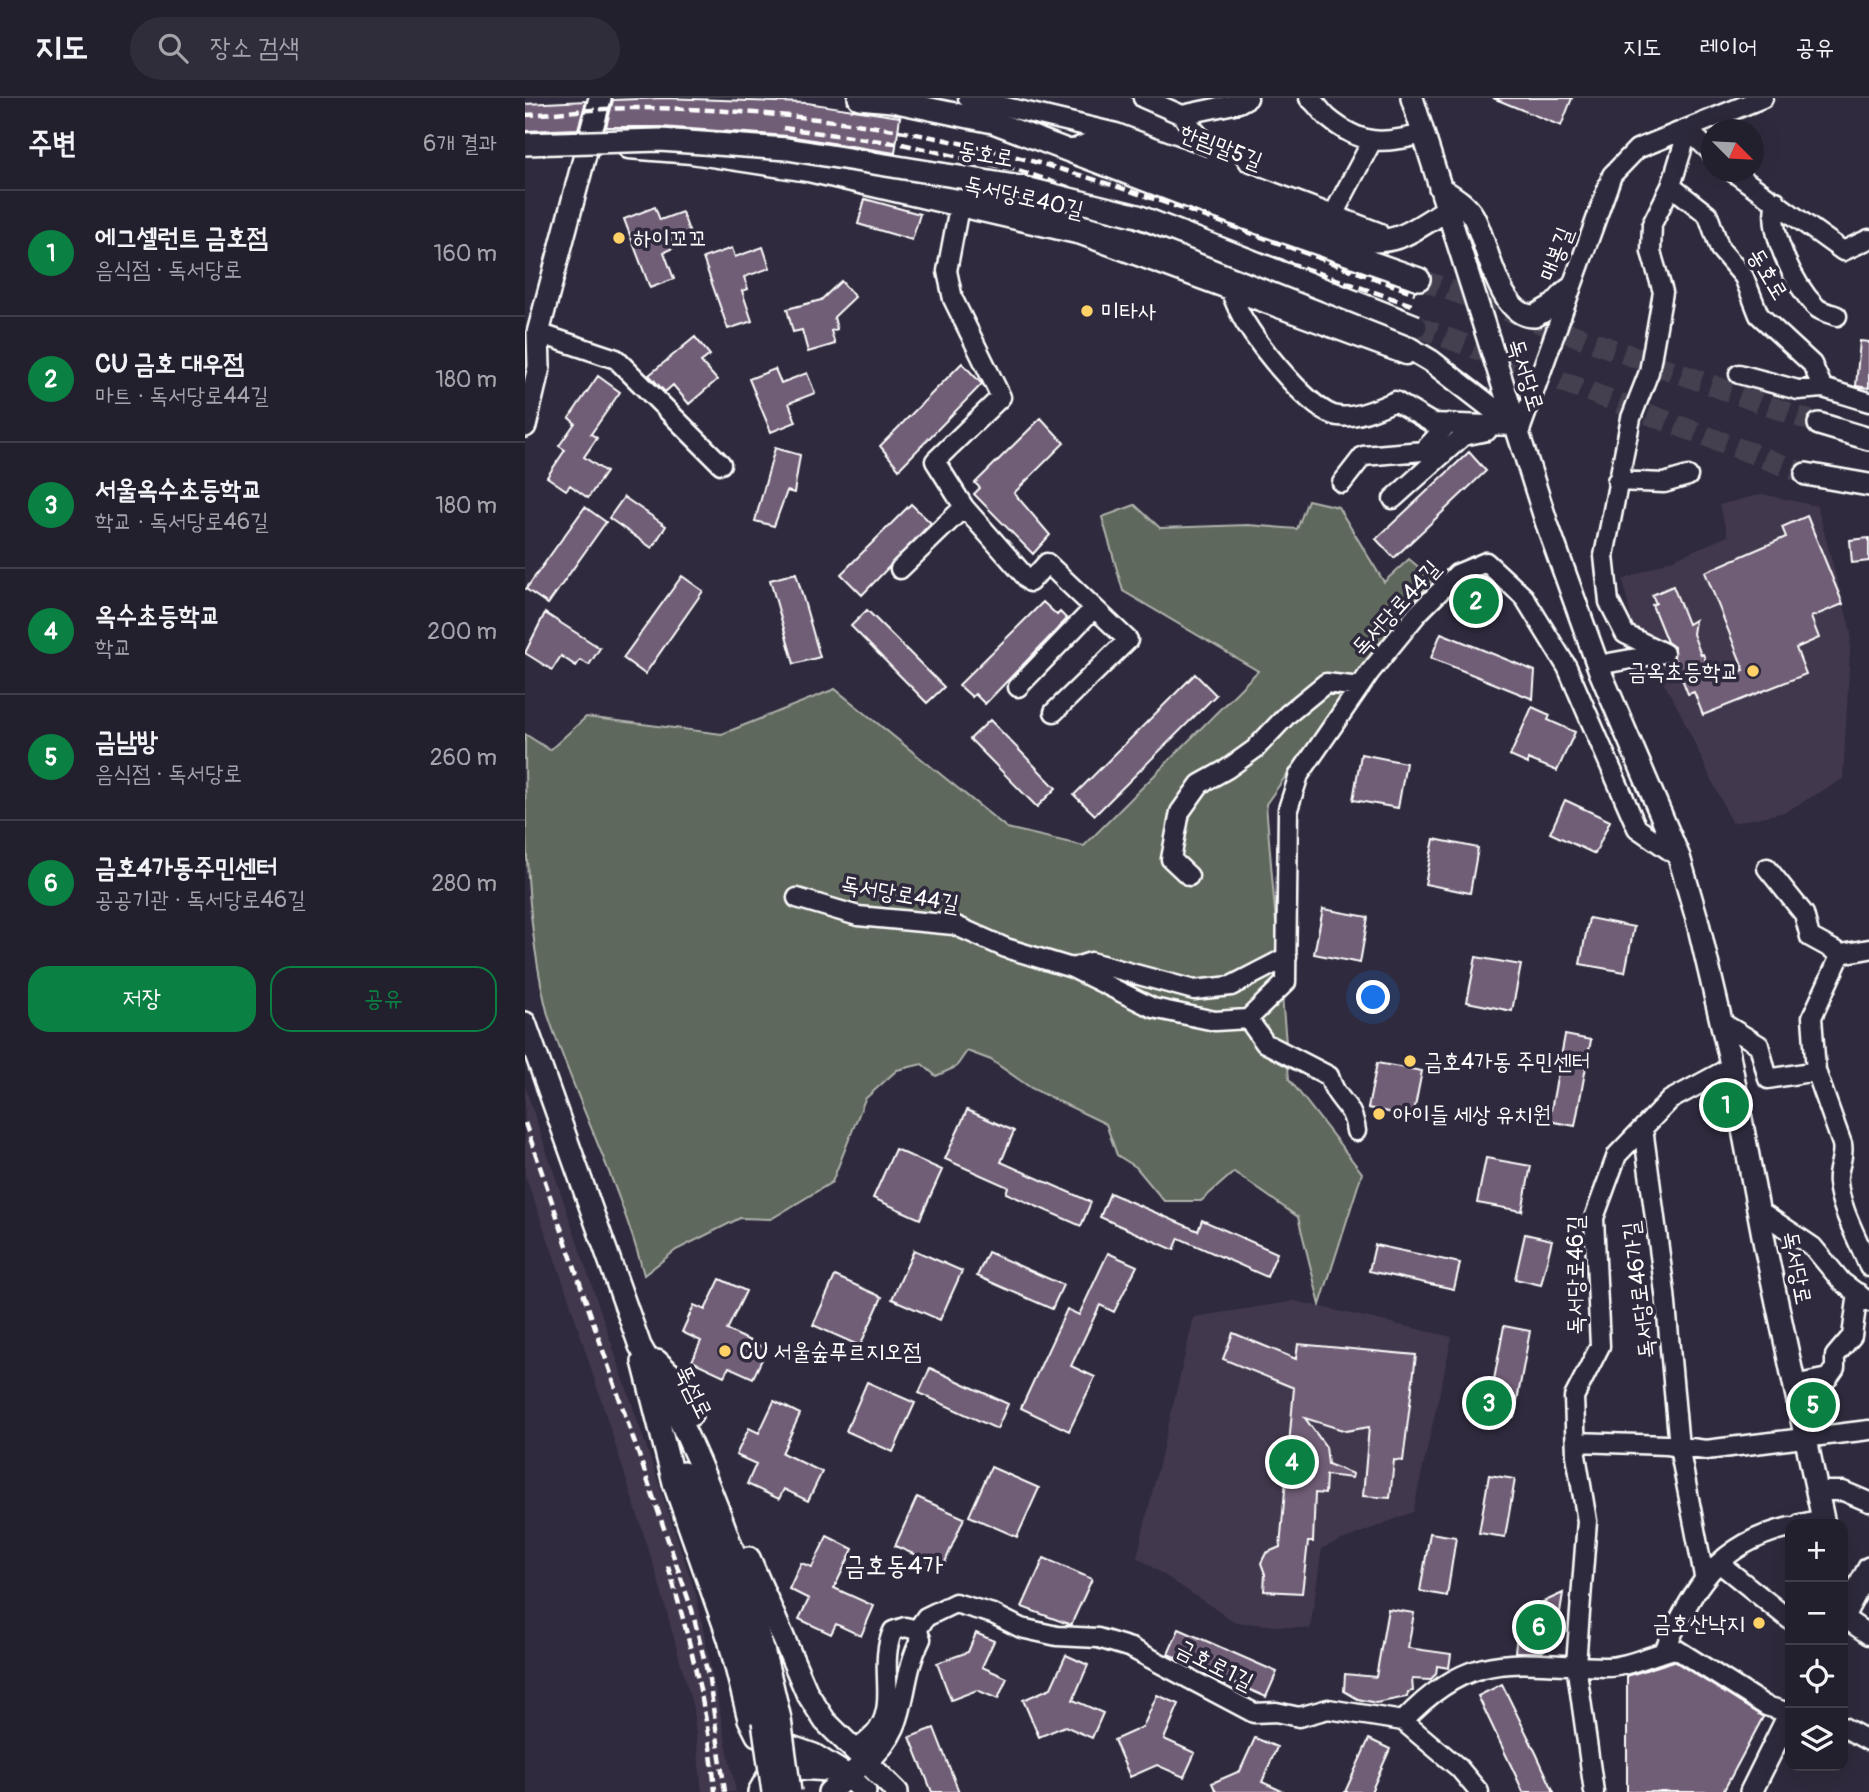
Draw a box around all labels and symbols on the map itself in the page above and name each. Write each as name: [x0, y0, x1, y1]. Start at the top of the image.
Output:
street label: 한림말5길: [1175, 118, 1267, 176]
north arrow: [1701, 119, 1764, 182]
street label: 동호로: [956, 135, 1016, 173]
street label: 독서당로40길: [961, 169, 1087, 225]
street label: 매봉길: [1533, 223, 1579, 285]
place label: 하이꼬꼬: [633, 224, 707, 253]
marker: 하이꼬꼬: [611, 230, 627, 246]
street label: 동호로: [1741, 243, 1795, 305]
place label: 미타사: [1101, 297, 1157, 326]
marker: 미타사: [1079, 303, 1095, 319]
street label: 독서당로: [1501, 335, 1551, 415]
street label: 독서당로44길: [1345, 554, 1447, 662]
pin: 2: [1453, 575, 1499, 627]
place label: 금옥초등학교: [1628, 657, 1739, 686]
marker: 금옥초등학교: [1745, 663, 1761, 679]
street label: 독서당로44길: [839, 869, 961, 919]
your location: [1356, 980, 1390, 1014]
place label: 금호4가동 주민센터: [1424, 1047, 1590, 1076]
marker: 금호4가동 주민센터: [1402, 1053, 1418, 1069]
pin: 1: [1703, 1079, 1749, 1131]
place label: 아이들 세상 유치원: [1393, 1100, 1551, 1129]
marker: 아이들 세상 유치원: [1371, 1106, 1387, 1122]
street label: 독서당로46길: [1561, 1215, 1590, 1335]
street label: 독서당로46가길: [1616, 1220, 1662, 1360]
street label: 독서당로: [1776, 1229, 1818, 1307]
place label: CU 서울숲푸르지오점: [739, 1337, 921, 1366]
marker: CU 서울숲푸르지오점: [717, 1343, 733, 1359]
street label: 뚝섬로: [669, 1361, 719, 1423]
pin: 3: [1466, 1377, 1512, 1429]
pin: 5: [1790, 1379, 1836, 1431]
pin: 4: [1269, 1436, 1315, 1488]
district label: 금호동4가: [845, 1550, 943, 1582]
pin: 6: [1516, 1601, 1562, 1653]
place label: 금호산낙지: [1652, 1609, 1745, 1638]
marker: 금호산낙지: [1751, 1615, 1767, 1631]
street label: 금호로1길: [1171, 1633, 1259, 1697]

